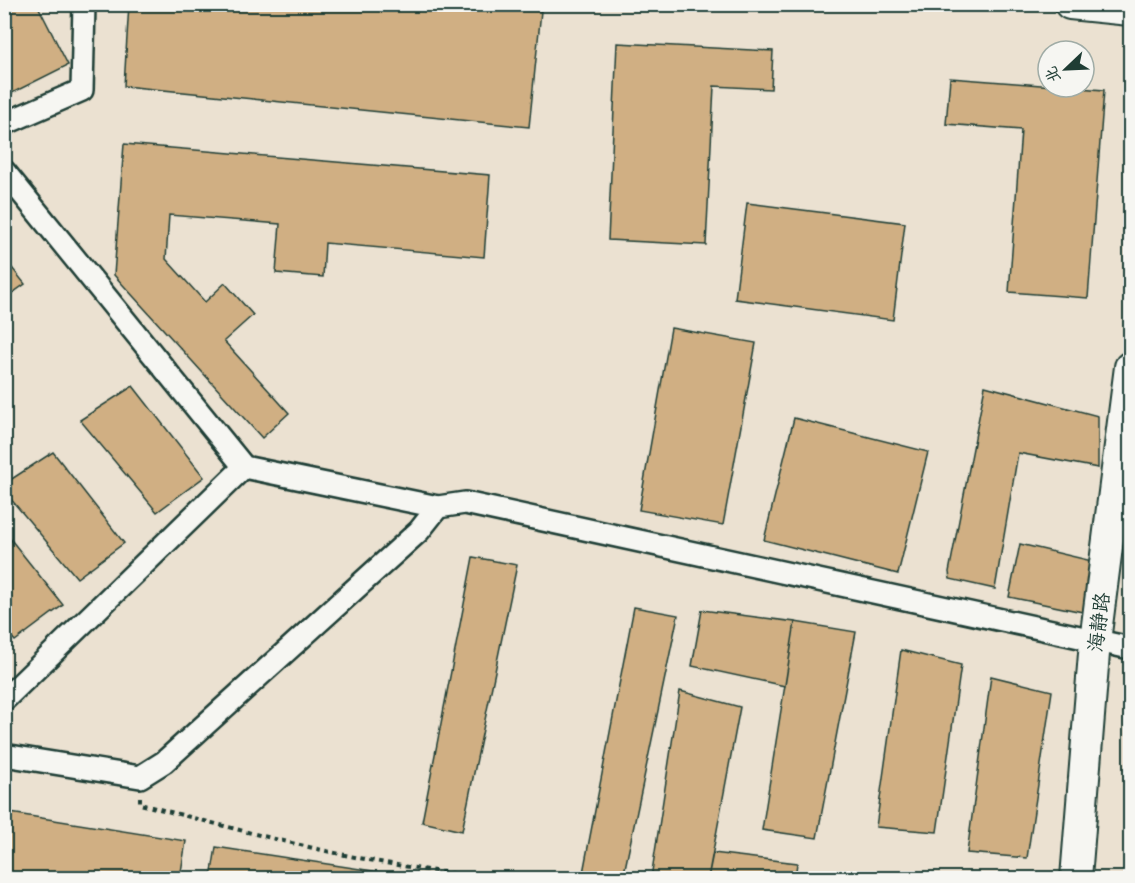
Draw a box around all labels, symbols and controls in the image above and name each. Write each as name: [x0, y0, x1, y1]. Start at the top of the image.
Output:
north arrow: [1036, 39, 1096, 99]
text: 北: [1039, 63, 1065, 87]
street label: 海静路: [1081, 590, 1115, 653]

